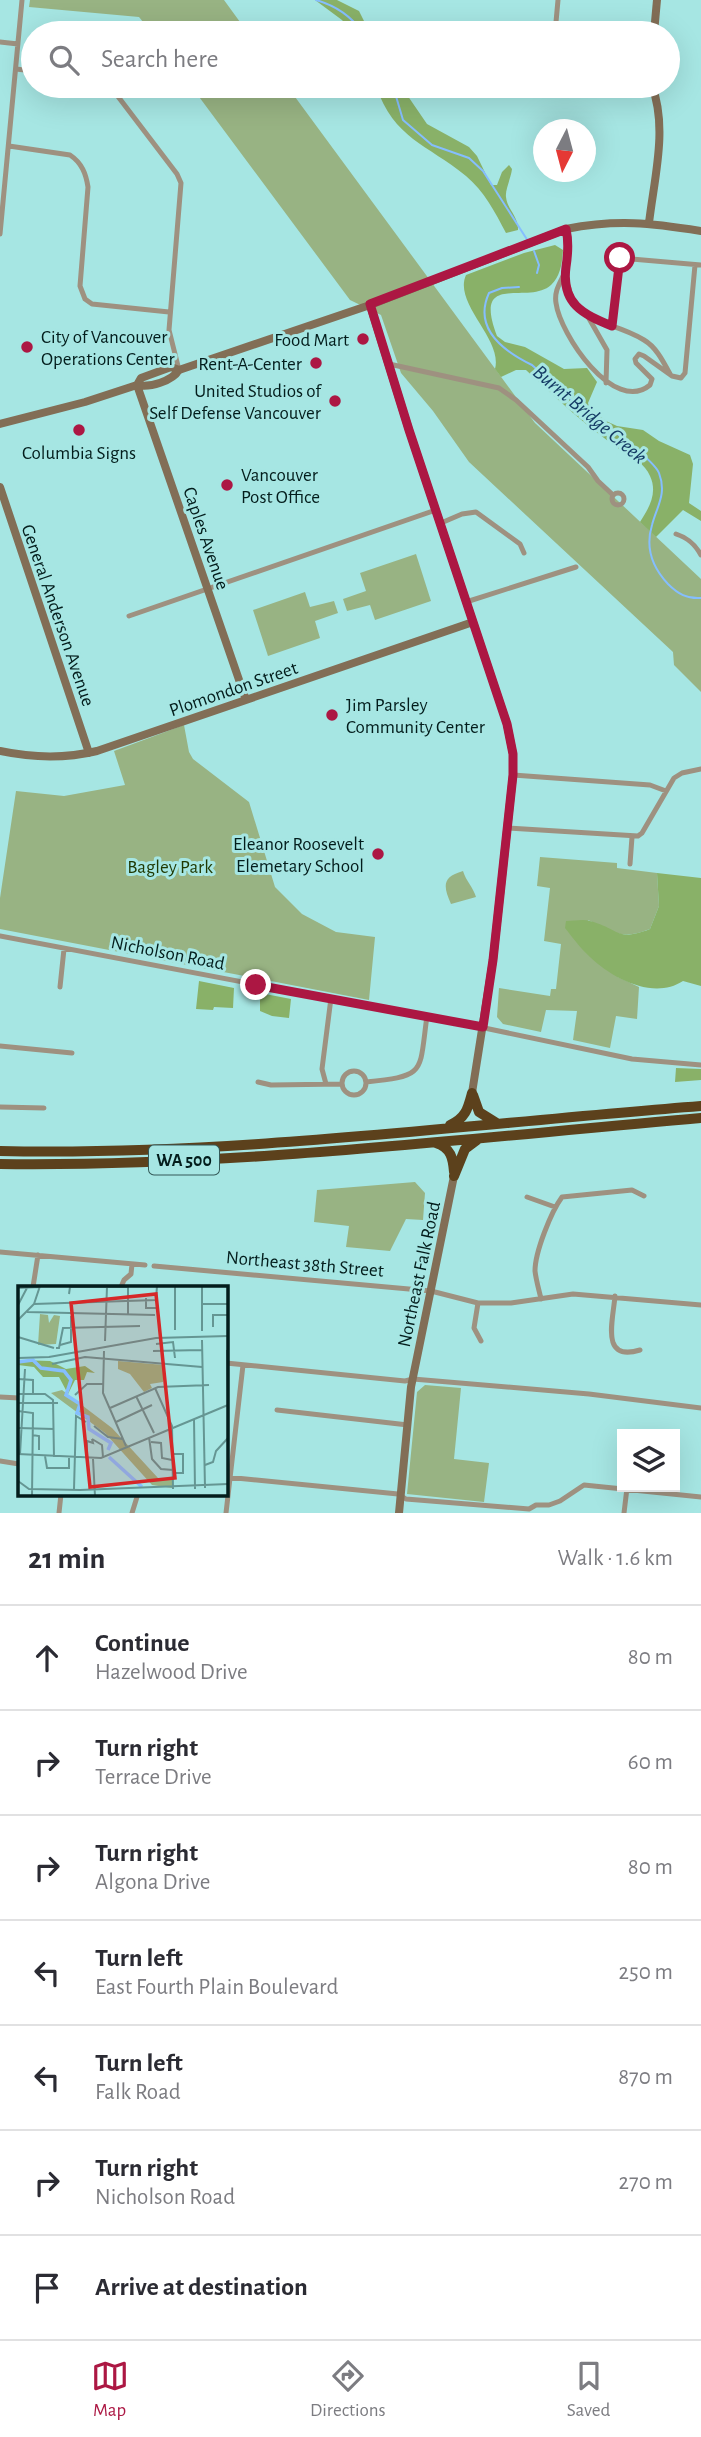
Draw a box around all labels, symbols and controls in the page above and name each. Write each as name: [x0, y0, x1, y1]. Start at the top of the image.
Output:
search box: [21, 21, 680, 98]
icon: search: [45, 41, 83, 79]
text: Search here: [101, 46, 219, 72]
north arrow: [533, 119, 596, 182]
route start: [604, 242, 635, 273]
place label: City of Vancouver Operations Center: [41, 328, 175, 369]
place label: Food Mart: [274, 331, 349, 350]
marker: Food Mart: [355, 331, 371, 347]
marker: City of Vancouver Operations Center: [19, 339, 35, 355]
place label: Rent-A-Center: [198, 355, 302, 374]
marker: Rent-A-Center: [308, 355, 324, 371]
water label: Burnt Bridge Creek: [529, 361, 651, 468]
place label: United Studios of Self Defense Vancouver: [149, 382, 322, 423]
marker: United Studios of Self Defense Vancouver: [327, 393, 343, 409]
marker: Columbia Signs: [71, 422, 87, 438]
place label: Columbia Signs: [22, 444, 136, 463]
place label: Vancouver Post Office: [241, 466, 320, 507]
marker: Vancouver Post Office: [219, 477, 235, 493]
street label: Caples Avenue: [179, 485, 232, 592]
street label: General Anderson Avenue: [18, 522, 98, 709]
street label: Plomondon Street: [167, 659, 300, 720]
place label: Jim Parsley Community Center: [346, 696, 485, 737]
marker: Jim Parsley Community Center: [324, 707, 340, 723]
place label: Eleanor Roosevelt Elemetary School: [233, 835, 364, 876]
marker: Eleanor Roosevelt Elemetary School: [370, 846, 386, 862]
park label: Bagley Park: [127, 858, 213, 877]
street label: Nicholson Road: [109, 933, 226, 974]
route end: [240, 969, 271, 1000]
road number: WA 500: [149, 1146, 219, 1175]
street label: Northeast Falk Road: [395, 1200, 444, 1349]
street label: Northeast 38th Street: [225, 1248, 385, 1281]
inset map: [18, 1286, 228, 1496]
map controls: [617, 1429, 680, 1492]
button: layers: [617, 1429, 680, 1492]
text: 21 min: [28, 1544, 105, 1574]
text: Walk · 1.6 km: [557, 1547, 673, 1570]
text: Continue: [95, 1630, 190, 1656]
icon: ahead: [28, 1639, 66, 1677]
text: 80 m: [628, 1646, 673, 1669]
text: Hazelwood Drive: [95, 1661, 248, 1684]
text: Turn right: [95, 1735, 198, 1761]
icon: right: [28, 1744, 66, 1782]
text: 60 m: [628, 1751, 673, 1774]
text: Terrace Drive: [95, 1766, 212, 1789]
text: Turn right: [95, 1840, 198, 1866]
icon: right: [28, 1849, 66, 1887]
text: 80 m: [628, 1856, 673, 1879]
text: Algona Drive: [95, 1871, 210, 1894]
text: Turn left: [95, 1945, 183, 1971]
icon: left: [28, 1954, 66, 1992]
text: 250 m: [619, 1961, 673, 1984]
text: East Fourth Plain Boulevard: [95, 1976, 338, 1999]
text: Turn left: [95, 2050, 183, 2076]
icon: left: [28, 2059, 66, 2097]
text: 870 m: [618, 2066, 673, 2089]
text: Falk Road: [95, 2081, 181, 2104]
text: Turn right: [95, 2155, 198, 2181]
icon: right: [28, 2164, 66, 2202]
text: 270 m: [619, 2171, 673, 2194]
text: Nicholson Road: [95, 2186, 235, 2209]
icon: arrive: [28, 2269, 66, 2307]
text: Arrive at destination: [95, 2274, 308, 2300]
tab: Map: [91, 2357, 129, 2422]
tab: Directions: [310, 2357, 386, 2422]
tab: Saved: [567, 2357, 610, 2422]

